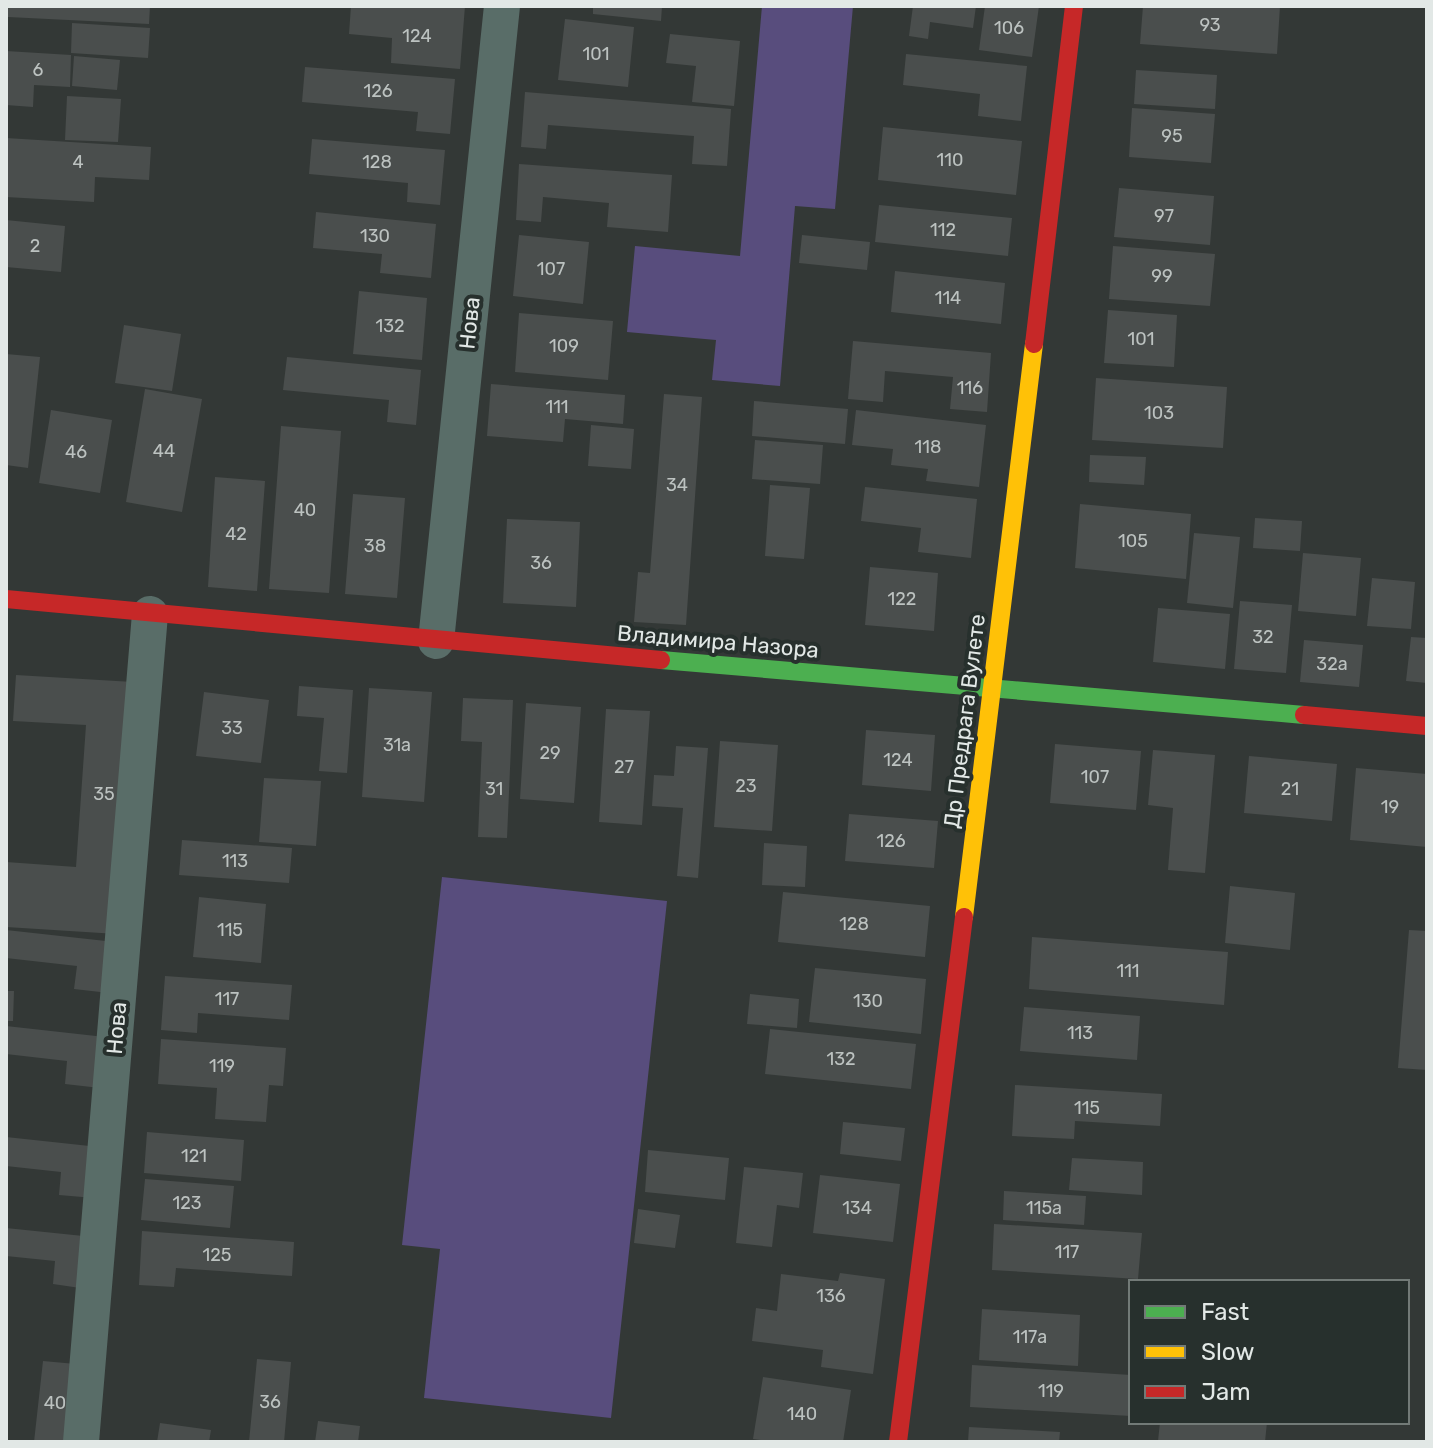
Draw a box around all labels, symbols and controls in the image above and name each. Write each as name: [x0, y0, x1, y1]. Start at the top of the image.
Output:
house number: 93: [1199, 14, 1221, 36]
house number: 106: [994, 17, 1024, 39]
house number: 124: [402, 25, 432, 47]
house number: 101: [583, 43, 609, 65]
house number: 6: [33, 59, 44, 81]
house number: 126: [363, 80, 393, 102]
house number: 95: [1161, 125, 1183, 147]
house number: 110: [937, 149, 963, 171]
house number: 4: [72, 151, 84, 173]
house number: 128: [362, 151, 392, 173]
house number: 97: [1154, 205, 1174, 227]
house number: 112: [930, 219, 956, 241]
house number: 130: [360, 225, 390, 247]
house number: 2: [30, 235, 40, 257]
house number: 107: [537, 258, 565, 280]
house number: 99: [1151, 265, 1173, 287]
house number: 114: [935, 287, 961, 309]
street label: Нова: [453, 295, 486, 351]
house number: 132: [375, 315, 405, 337]
house number: 101: [1128, 328, 1154, 350]
house number: 109: [549, 335, 579, 357]
house number: 116: [957, 377, 983, 399]
house number: 111: [545, 396, 569, 418]
house number: 103: [1144, 402, 1174, 424]
house number: 118: [915, 436, 941, 458]
house number: 44: [153, 440, 175, 462]
house number: 46: [65, 441, 87, 463]
house number: 34: [666, 474, 688, 496]
house number: 40: [294, 499, 316, 521]
house number: 42: [225, 523, 247, 545]
house number: 105: [1118, 530, 1148, 552]
house number: 38: [364, 535, 386, 557]
house number: 36: [530, 552, 552, 574]
house number: 122: [888, 588, 916, 610]
street label: Др Предрага Вулете: [938, 613, 991, 830]
street label: Владимира Назора: [616, 619, 820, 664]
house number: 32: [1252, 626, 1274, 648]
house number: 32a: [1316, 653, 1348, 675]
house number: 33: [221, 717, 243, 739]
house number: 31a: [383, 734, 411, 756]
house number: 29: [539, 742, 561, 764]
house number: 124: [883, 749, 913, 771]
house number: 27: [614, 756, 634, 778]
house number: 107: [1081, 766, 1109, 788]
house number: 23: [735, 775, 757, 797]
house number: 31: [485, 778, 503, 800]
house number: 21: [1281, 778, 1299, 800]
house number: 35: [93, 783, 115, 805]
house number: 19: [1381, 796, 1399, 818]
house number: 126: [876, 830, 906, 852]
house number: 113: [222, 850, 248, 872]
house number: 128: [839, 913, 869, 935]
house number: 115: [217, 919, 243, 941]
house number: 111: [1116, 960, 1140, 982]
house number: 117: [215, 988, 239, 1010]
house number: 130: [853, 990, 883, 1012]
street label: Нова: [101, 1001, 132, 1056]
house number: 113: [1067, 1022, 1093, 1044]
house number: 132: [826, 1048, 856, 1070]
house number: 119: [209, 1055, 235, 1077]
house number: 115: [1074, 1097, 1100, 1119]
house number: 121: [181, 1145, 207, 1167]
house number: 123: [172, 1192, 202, 1214]
house number: 134: [842, 1197, 872, 1219]
house number: 115a: [1026, 1197, 1062, 1219]
house number: 117: [1055, 1241, 1079, 1263]
house number: 125: [203, 1244, 231, 1266]
legend: [1129, 1280, 1409, 1424]
house number: 136: [816, 1285, 846, 1307]
text: Fast: [1201, 1298, 1249, 1326]
house number: 117a: [1013, 1326, 1047, 1348]
text: Slow: [1201, 1338, 1254, 1366]
text: Jam: [1201, 1378, 1251, 1406]
house number: 119: [1038, 1380, 1064, 1402]
house number: 36: [259, 1391, 281, 1413]
house number: 40: [44, 1392, 66, 1414]
house number: 140: [787, 1403, 817, 1425]

